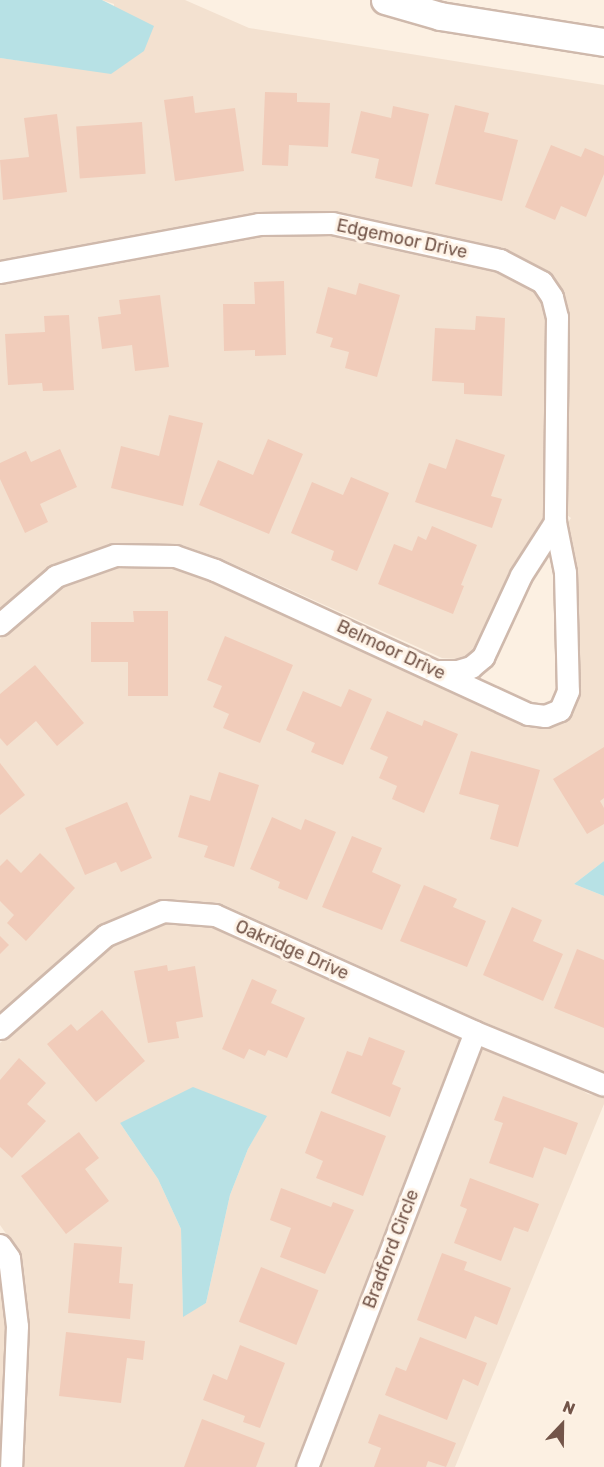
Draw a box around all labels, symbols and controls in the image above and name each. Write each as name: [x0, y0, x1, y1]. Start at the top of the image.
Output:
street label: Edgemoor Drive: [334, 215, 470, 263]
street label: Belmoor Drive: [333, 615, 449, 685]
street label: Oakridge Drive: [232, 915, 352, 985]
street label: Bradford Circle: [358, 1186, 424, 1312]
north arrow: [532, 1395, 592, 1455]
text: N: [560, 1397, 578, 1419]

